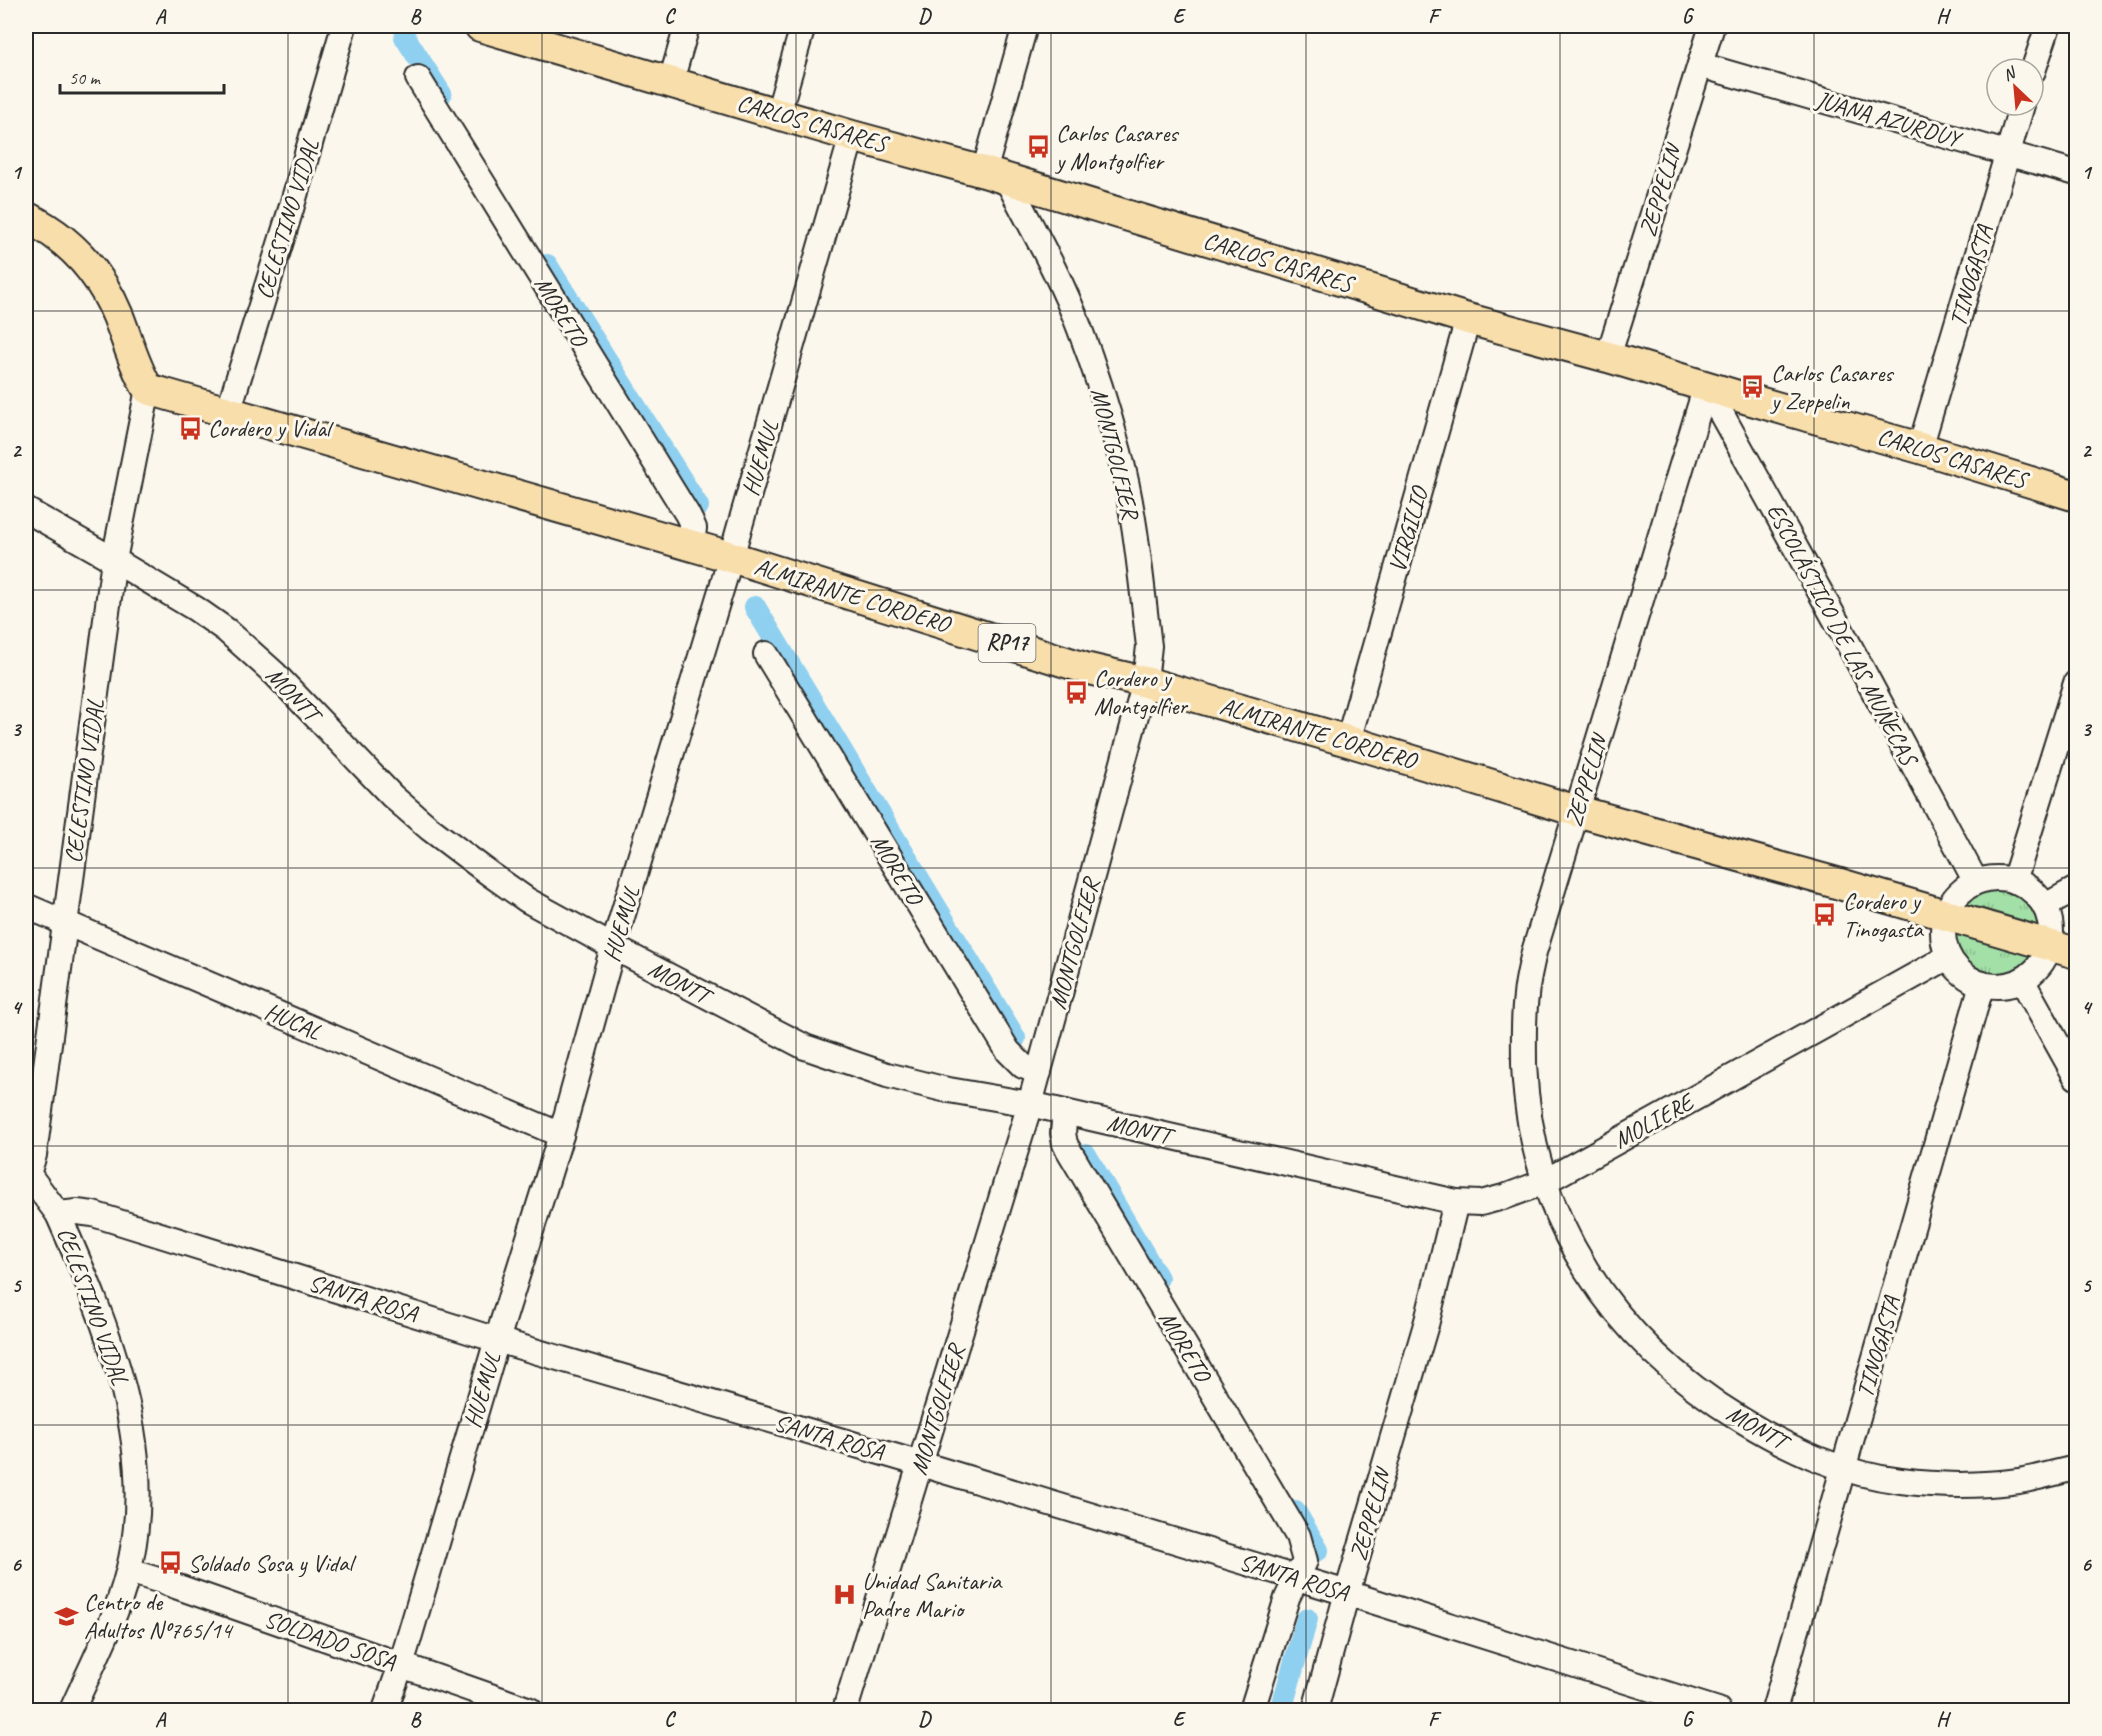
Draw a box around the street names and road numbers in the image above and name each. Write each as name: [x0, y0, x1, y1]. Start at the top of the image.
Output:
street label: JUANA AZURDUY: [1812, 84, 1966, 155]
street label: CARLOS CASARES: [734, 87, 894, 160]
street label: CELESTINO VIDAL: [248, 135, 326, 302]
street label: ZEPPELIN: [1632, 139, 1689, 240]
street label: TINOGASTA: [1942, 221, 2000, 330]
street label: CARLOS CASARES: [1200, 225, 1359, 300]
street label: MORETO: [528, 271, 596, 354]
street label: MONTGOLFIER: [1084, 385, 1146, 524]
street label: HUEMUL: [735, 416, 785, 499]
street label: CARLOS CASARES: [1874, 421, 2033, 496]
street label: VIRGILIO: [1382, 481, 1435, 576]
street label: ESCOLÁSTICO DE LAS MUÑECAS: [1760, 498, 1925, 773]
street label: ALMIRANTE CORDERO: [751, 551, 956, 640]
road number: RP17: [978, 624, 1036, 662]
street label: MONTT: [260, 660, 330, 731]
street label: ALMIRANTE CORDERO: [1217, 691, 1422, 776]
street label: CELESTINO VIDAL: [58, 696, 110, 865]
street label: ZEPPELIN: [1558, 729, 1615, 830]
street label: MORETO: [864, 828, 931, 912]
street label: MONTGOLFIER: [1042, 873, 1107, 1012]
street label: HUEMUL: [596, 882, 646, 965]
street label: MONTT: [643, 954, 719, 1013]
street label: HUCAL: [260, 996, 326, 1046]
street label: MOLIERE: [1608, 1085, 1701, 1155]
street label: MONTT: [1104, 1107, 1179, 1152]
street label: CELESTINO VIDAL: [51, 1223, 136, 1390]
street label: SANTA ROSA: [305, 1267, 422, 1329]
street label: TINOGASTA: [1849, 1292, 1907, 1401]
street label: MORETO: [1152, 1305, 1219, 1389]
street label: MONTGOLFIER: [903, 1339, 972, 1478]
street label: HUEMUL: [457, 1348, 507, 1431]
street label: MONTT: [1721, 1398, 1797, 1459]
street label: SANTA ROSA: [771, 1407, 888, 1467]
street label: ZEPPELIN: [1343, 1463, 1398, 1564]
street label: SANTA ROSA: [1236, 1546, 1353, 1608]
street label: SOLDADO SOSA: [260, 1604, 400, 1677]

